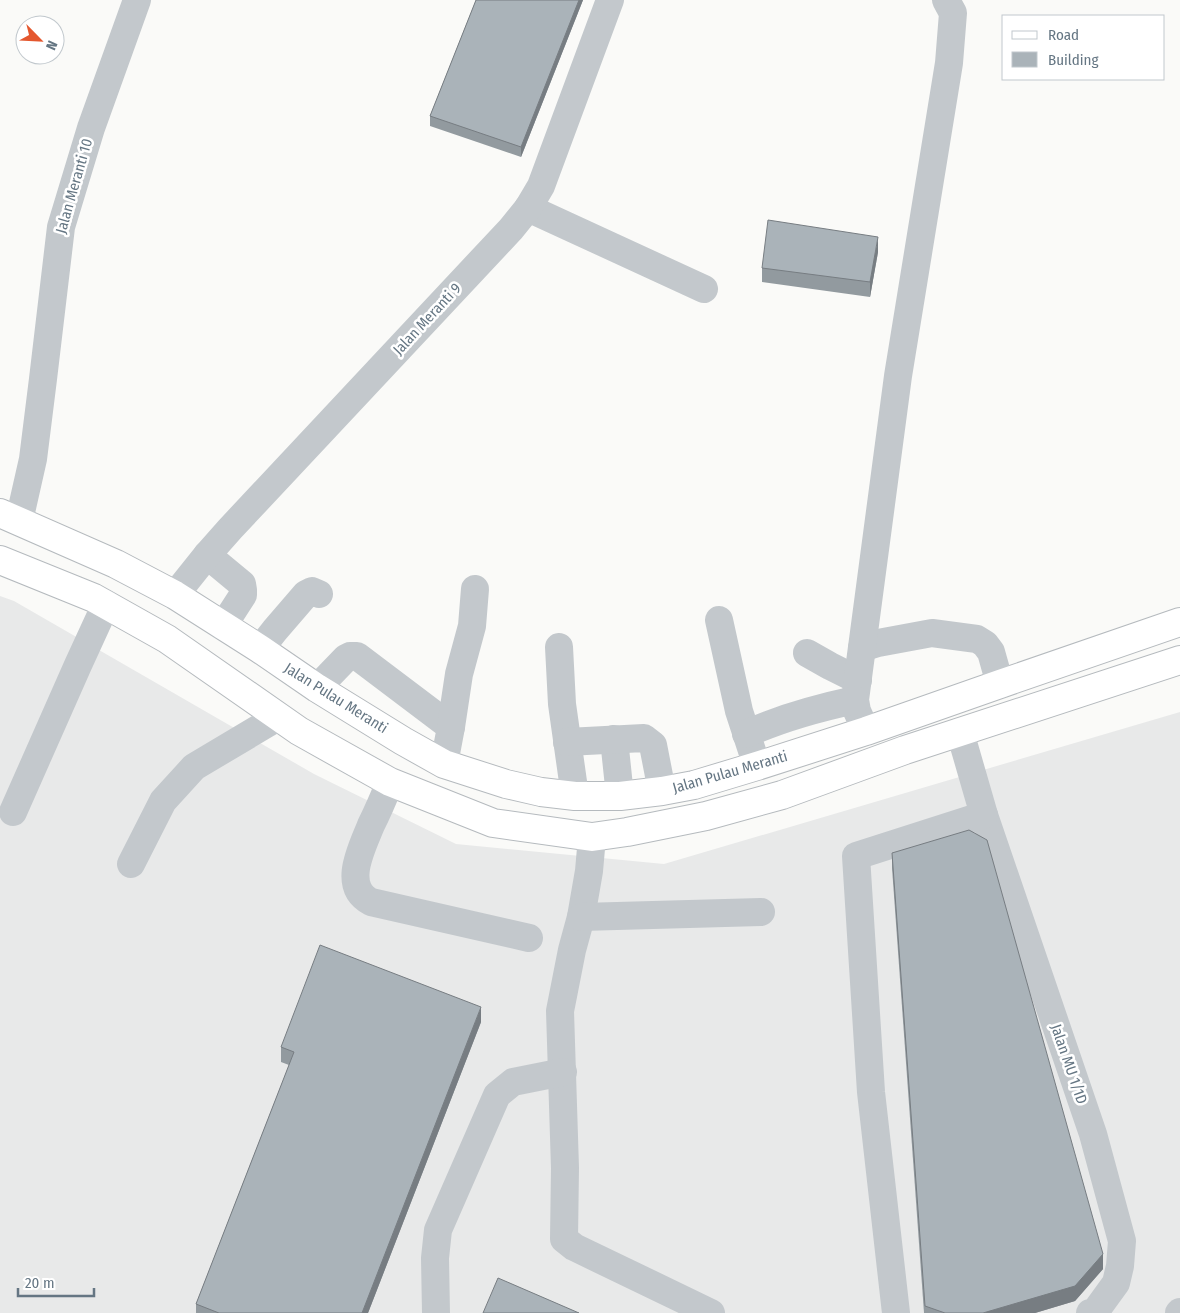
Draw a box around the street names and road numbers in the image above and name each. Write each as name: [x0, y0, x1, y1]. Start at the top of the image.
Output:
street label: Jalan Meranti 10: [52, 136, 96, 236]
street label: Jalan Meranti 9: [389, 279, 465, 359]
street label: Jalan Pulau Meranti: [281, 659, 391, 737]
street label: Jalan Pulau Meranti: [670, 747, 790, 797]
street label: Jalan MU 1/1D: [1047, 1022, 1091, 1106]

